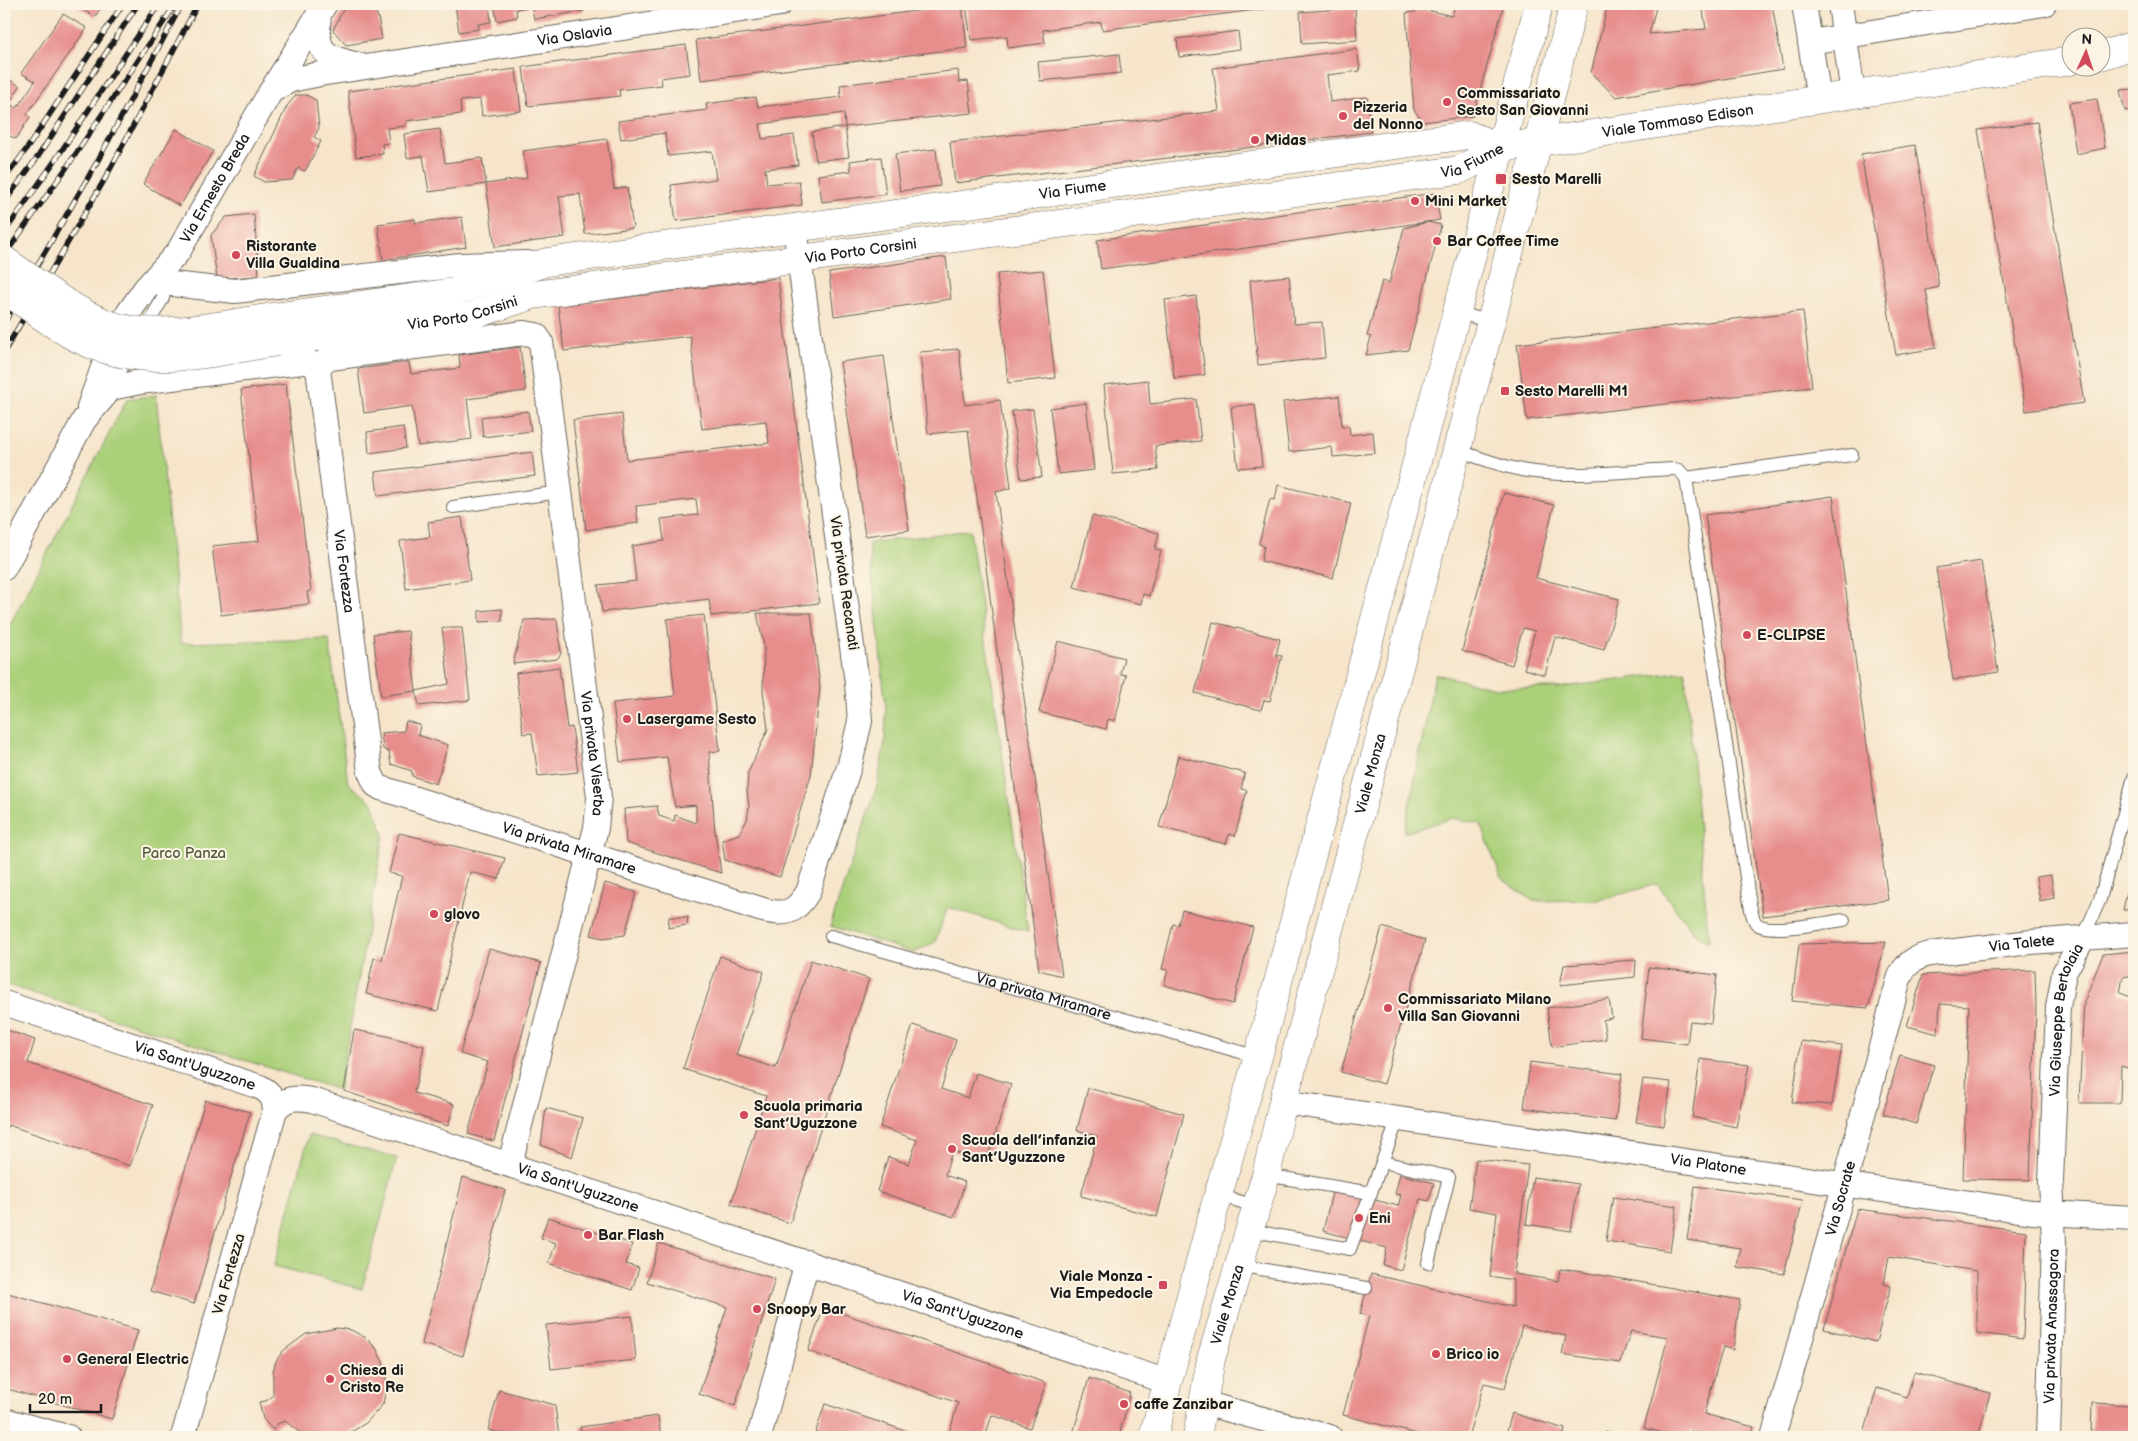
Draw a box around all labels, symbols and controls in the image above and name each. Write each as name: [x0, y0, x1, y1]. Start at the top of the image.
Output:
street label: Via Oslavia: [536, 20, 613, 50]
north arrow: [2060, 28, 2110, 78]
text: N: [2081, 31, 2092, 48]
place label: Commissariato Sesto San Giovanni: [1457, 84, 1589, 120]
marker: Commissariato Sesto San Giovanni: [1441, 96, 1453, 108]
place label: Pizzeria del Nonno: [1353, 98, 1424, 134]
street label: Viale Tommaso Edison: [1601, 100, 1755, 142]
marker: Pizzeria del Nonno: [1337, 110, 1349, 122]
street label: Via Ernesto Breda: [176, 130, 254, 246]
place label: Midas: [1265, 131, 1306, 150]
marker: Midas: [1249, 134, 1261, 146]
street label: Via Fiume: [1440, 139, 1507, 182]
place label: Sesto Marelli: [1512, 170, 1602, 189]
marker: Sesto Marelli: [1494, 172, 1508, 186]
street label: Via Fiume: [1038, 176, 1107, 204]
place label: Mini Market: [1425, 192, 1506, 211]
marker: Mini Market: [1409, 195, 1421, 207]
place label: Bar Coffee Time: [1447, 232, 1559, 251]
street label: Via Porto Corsini: [804, 234, 918, 268]
marker: Bar Coffee Time: [1431, 235, 1443, 247]
place label: Ristorante Villa Gualdina: [246, 237, 340, 273]
marker: Ristorante Villa Gualdina: [230, 249, 242, 261]
street label: Via Porto Corsini: [406, 291, 520, 334]
place label: Sesto Marelli M1: [1515, 382, 1628, 401]
marker: Sesto Marelli M1: [1499, 385, 1511, 397]
street label: Via privata Recanati: [825, 514, 863, 652]
street label: Via Fortezza: [329, 529, 359, 614]
place label: E-CLIPSE: [1757, 626, 1826, 645]
marker: E-CLIPSE: [1741, 629, 1753, 641]
street label: Via privata Viserba: [576, 690, 609, 817]
place label: Lasergame Sesto: [637, 710, 757, 729]
marker: Lasergame Sesto: [621, 713, 633, 725]
street label: Viale Monza: [1351, 731, 1390, 816]
street label: Via privata Miramare: [500, 818, 639, 878]
park label: Parco Panza: [142, 844, 226, 863]
place label: glovo: [444, 905, 480, 924]
marker: glovo: [428, 908, 440, 920]
street label: Via Talete: [1988, 931, 2055, 956]
street label: Via Giuseppe Bertolaia: [2045, 940, 2088, 1097]
street label: Via privata Miramare: [974, 968, 1114, 1024]
place label: Commissariato Milano Villa San Giovanni: [1398, 990, 1552, 1026]
marker: Commissariato Milano Villa San Giovanni: [1382, 1002, 1394, 1014]
street label: Via Sant'Uguzzone: [132, 1037, 258, 1095]
place label: Scuola primaria Sant’Uguzzone: [754, 1097, 863, 1133]
marker: Scuola primaria Sant’Uguzzone: [738, 1109, 750, 1121]
place label: Scuola dell’infanzia Sant’Uguzzone: [962, 1131, 1096, 1167]
marker: Scuola dell’infanzia Sant’Uguzzone: [946, 1143, 958, 1155]
street label: Via Platone: [1669, 1150, 1748, 1179]
street label: Via Sant'Uguzzone: [515, 1159, 642, 1217]
street label: Via Socrate: [1821, 1159, 1860, 1238]
place label: Eni: [1369, 1209, 1391, 1228]
marker: Eni: [1353, 1212, 1365, 1224]
place label: Bar Flash: [598, 1226, 664, 1245]
marker: Bar Flash: [582, 1229, 594, 1241]
street label: Via Fortezza: [208, 1231, 250, 1317]
street label: Via privata Anassagora: [2040, 1248, 2063, 1404]
street label: Viale Monza: [1206, 1262, 1248, 1347]
place label: Viale Monza - Via Empedocle: [1050, 1267, 1153, 1303]
marker: Viale Monza - Via Empedocle: [1157, 1279, 1169, 1291]
street label: Via Sant'Uguzzone: [899, 1285, 1026, 1343]
place label: Snoopy Bar: [767, 1300, 847, 1319]
marker: Snoopy Bar: [751, 1303, 763, 1315]
place label: Brico io: [1446, 1345, 1500, 1364]
marker: Brico io: [1430, 1348, 1442, 1360]
place label: General Electric: [77, 1350, 189, 1369]
marker: General Electric: [61, 1353, 73, 1365]
place label: Chiesa di Cristo Re: [340, 1361, 404, 1397]
marker: Chiesa di Cristo Re: [324, 1373, 336, 1385]
scale bar: [30, 1381, 101, 1413]
text: 20 m: [38, 1390, 72, 1409]
place label: caffe Zanzibar: [1134, 1395, 1234, 1414]
marker: caffe Zanzibar: [1118, 1398, 1130, 1410]

